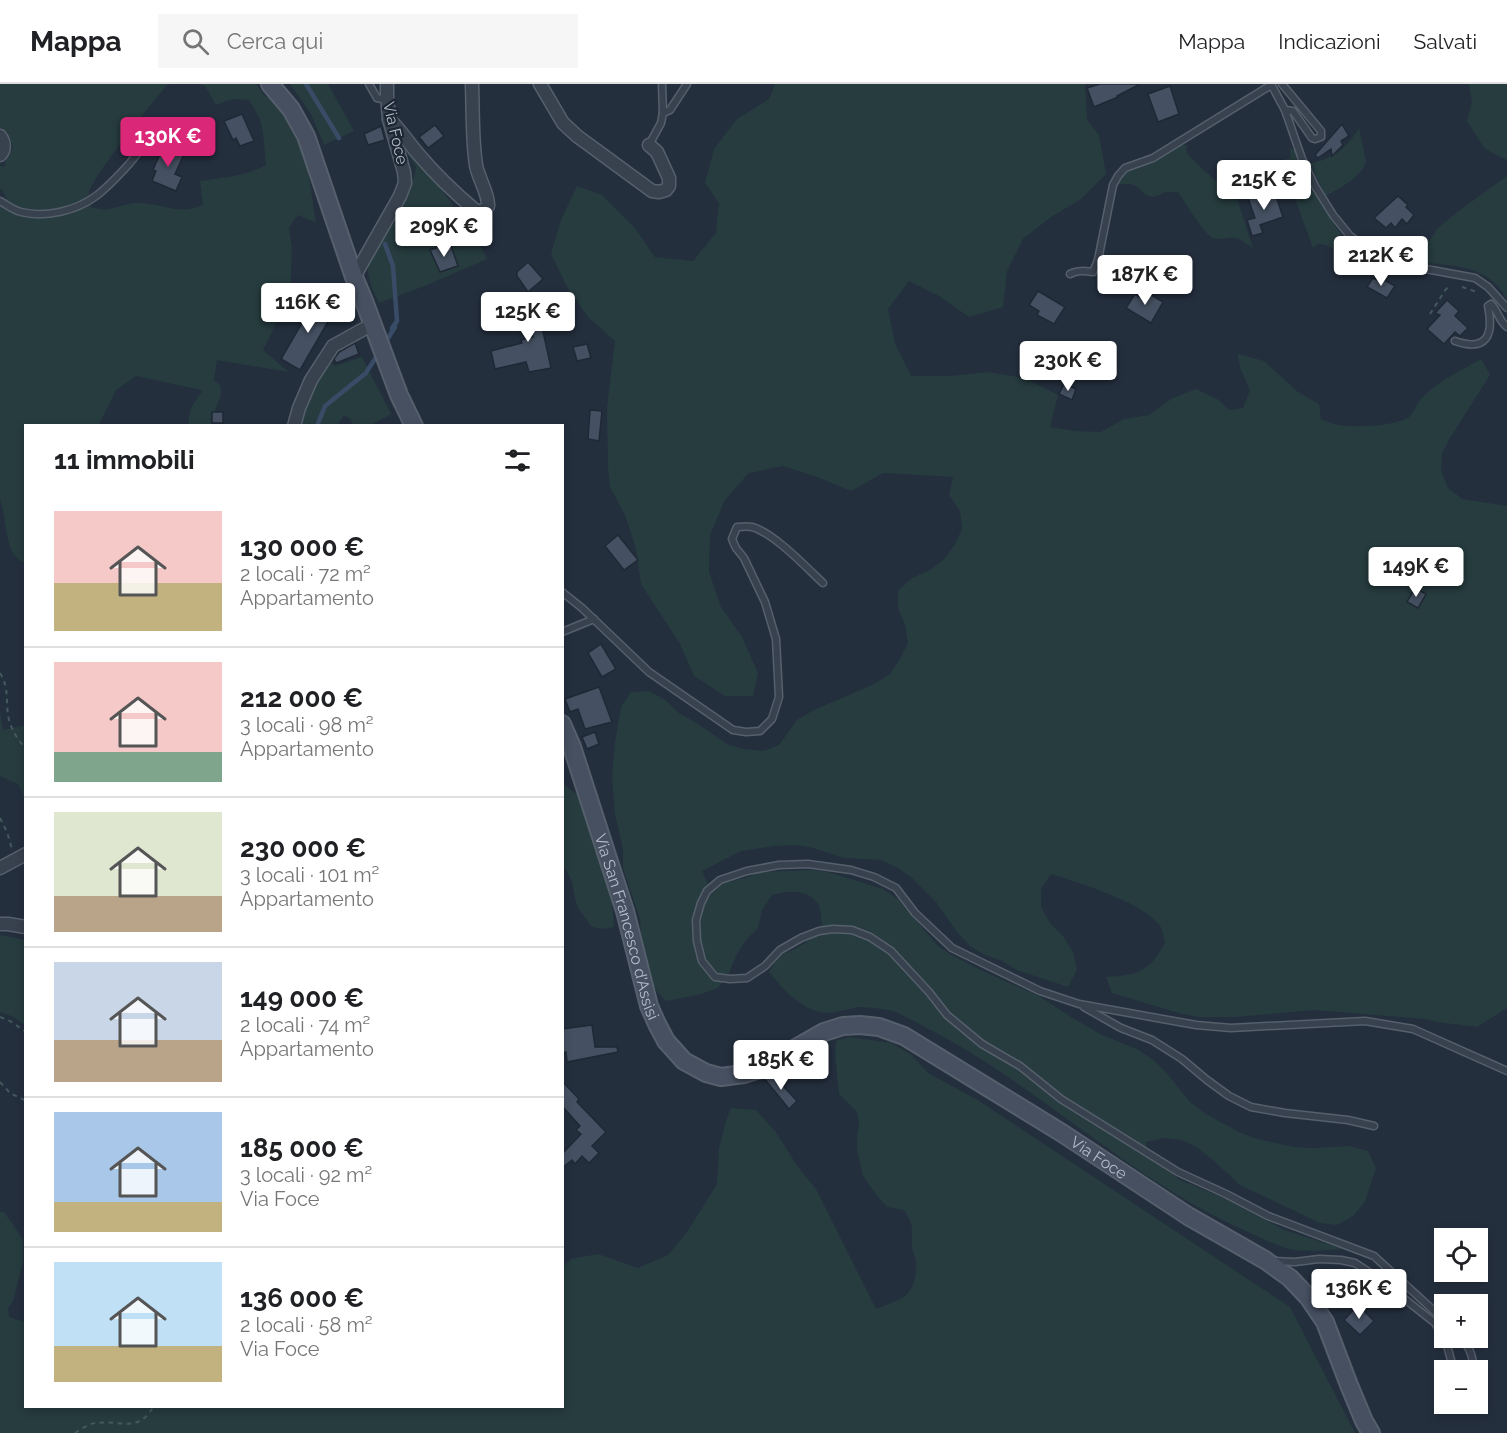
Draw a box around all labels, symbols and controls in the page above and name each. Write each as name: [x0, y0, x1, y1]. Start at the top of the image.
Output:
search box: [158, 14, 578, 68]
text: Mappa: [30, 25, 122, 58]
icon: search: [179, 25, 212, 58]
text: Cerca qui: [227, 28, 323, 54]
text: Mappa: [1178, 29, 1245, 54]
text: Indicazioni: [1278, 29, 1381, 54]
text: Salvati: [1414, 29, 1477, 54]
street label: Via Foce: [379, 100, 412, 166]
pin: 130K €: [119, 117, 217, 168]
text: 130K €: [134, 124, 202, 148]
pin: 215K €: [1215, 160, 1313, 211]
text: 215K €: [1231, 167, 1297, 191]
pin: 209K €: [395, 207, 493, 258]
text: 209K €: [409, 214, 479, 238]
pin: 212K €: [1332, 236, 1430, 287]
text: 212K €: [1348, 243, 1414, 267]
pin: 187K €: [1096, 255, 1194, 306]
text: 187K €: [1111, 262, 1179, 286]
pin: 116K €: [259, 283, 357, 334]
text: 116K €: [275, 290, 341, 314]
pin: 125K €: [479, 292, 577, 343]
text: 125K €: [495, 299, 561, 323]
pin: 230K €: [1019, 341, 1117, 392]
text: 230K €: [1034, 348, 1102, 372]
icon: filters: [501, 444, 534, 477]
text: 11 immobili: [54, 445, 195, 475]
text: 130 000 €: [240, 532, 364, 562]
icon: home: [102, 535, 174, 607]
pin: 149K €: [1367, 547, 1465, 598]
text: 149K €: [1383, 554, 1449, 578]
text: 2 locali · 72 m²: [240, 562, 371, 586]
text: Appartamento: [240, 586, 374, 610]
text: 212 000 €: [240, 683, 363, 713]
icon: home: [102, 686, 174, 758]
text: 3 locali · 98 m²: [240, 713, 374, 737]
text: Appartamento: [240, 737, 374, 761]
street label: Via San Francesco d'Assisi: [591, 831, 663, 1023]
text: 230 000 €: [240, 833, 366, 863]
icon: home: [102, 836, 174, 908]
text: 3 locali · 101 m²: [240, 863, 379, 887]
text: Appartamento: [240, 887, 374, 911]
text: 149 000 €: [240, 983, 364, 1013]
icon: home: [102, 986, 174, 1058]
text: 2 locali · 74 m²: [240, 1013, 370, 1037]
text: Appartamento: [240, 1037, 374, 1061]
pin: 185K €: [732, 1040, 830, 1091]
text: 185K €: [748, 1047, 814, 1071]
street label: Via Foce: [1067, 1132, 1131, 1183]
text: 185 000 €: [240, 1133, 364, 1163]
icon: home: [102, 1136, 174, 1208]
text: 3 locali · 92 m²: [240, 1163, 372, 1187]
text: Via Foce: [240, 1187, 320, 1211]
map controls: [1434, 1228, 1488, 1414]
button: locate: [1434, 1228, 1488, 1282]
pin: 136K €: [1310, 1269, 1408, 1320]
text: 136K €: [1325, 1276, 1393, 1300]
text: 136 000 €: [240, 1283, 364, 1313]
icon: home: [102, 1286, 174, 1358]
button: +: [1434, 1294, 1488, 1348]
text: 2 locali · 58 m²: [240, 1313, 373, 1337]
text: Via Foce: [240, 1337, 320, 1361]
button: −: [1434, 1360, 1488, 1414]

